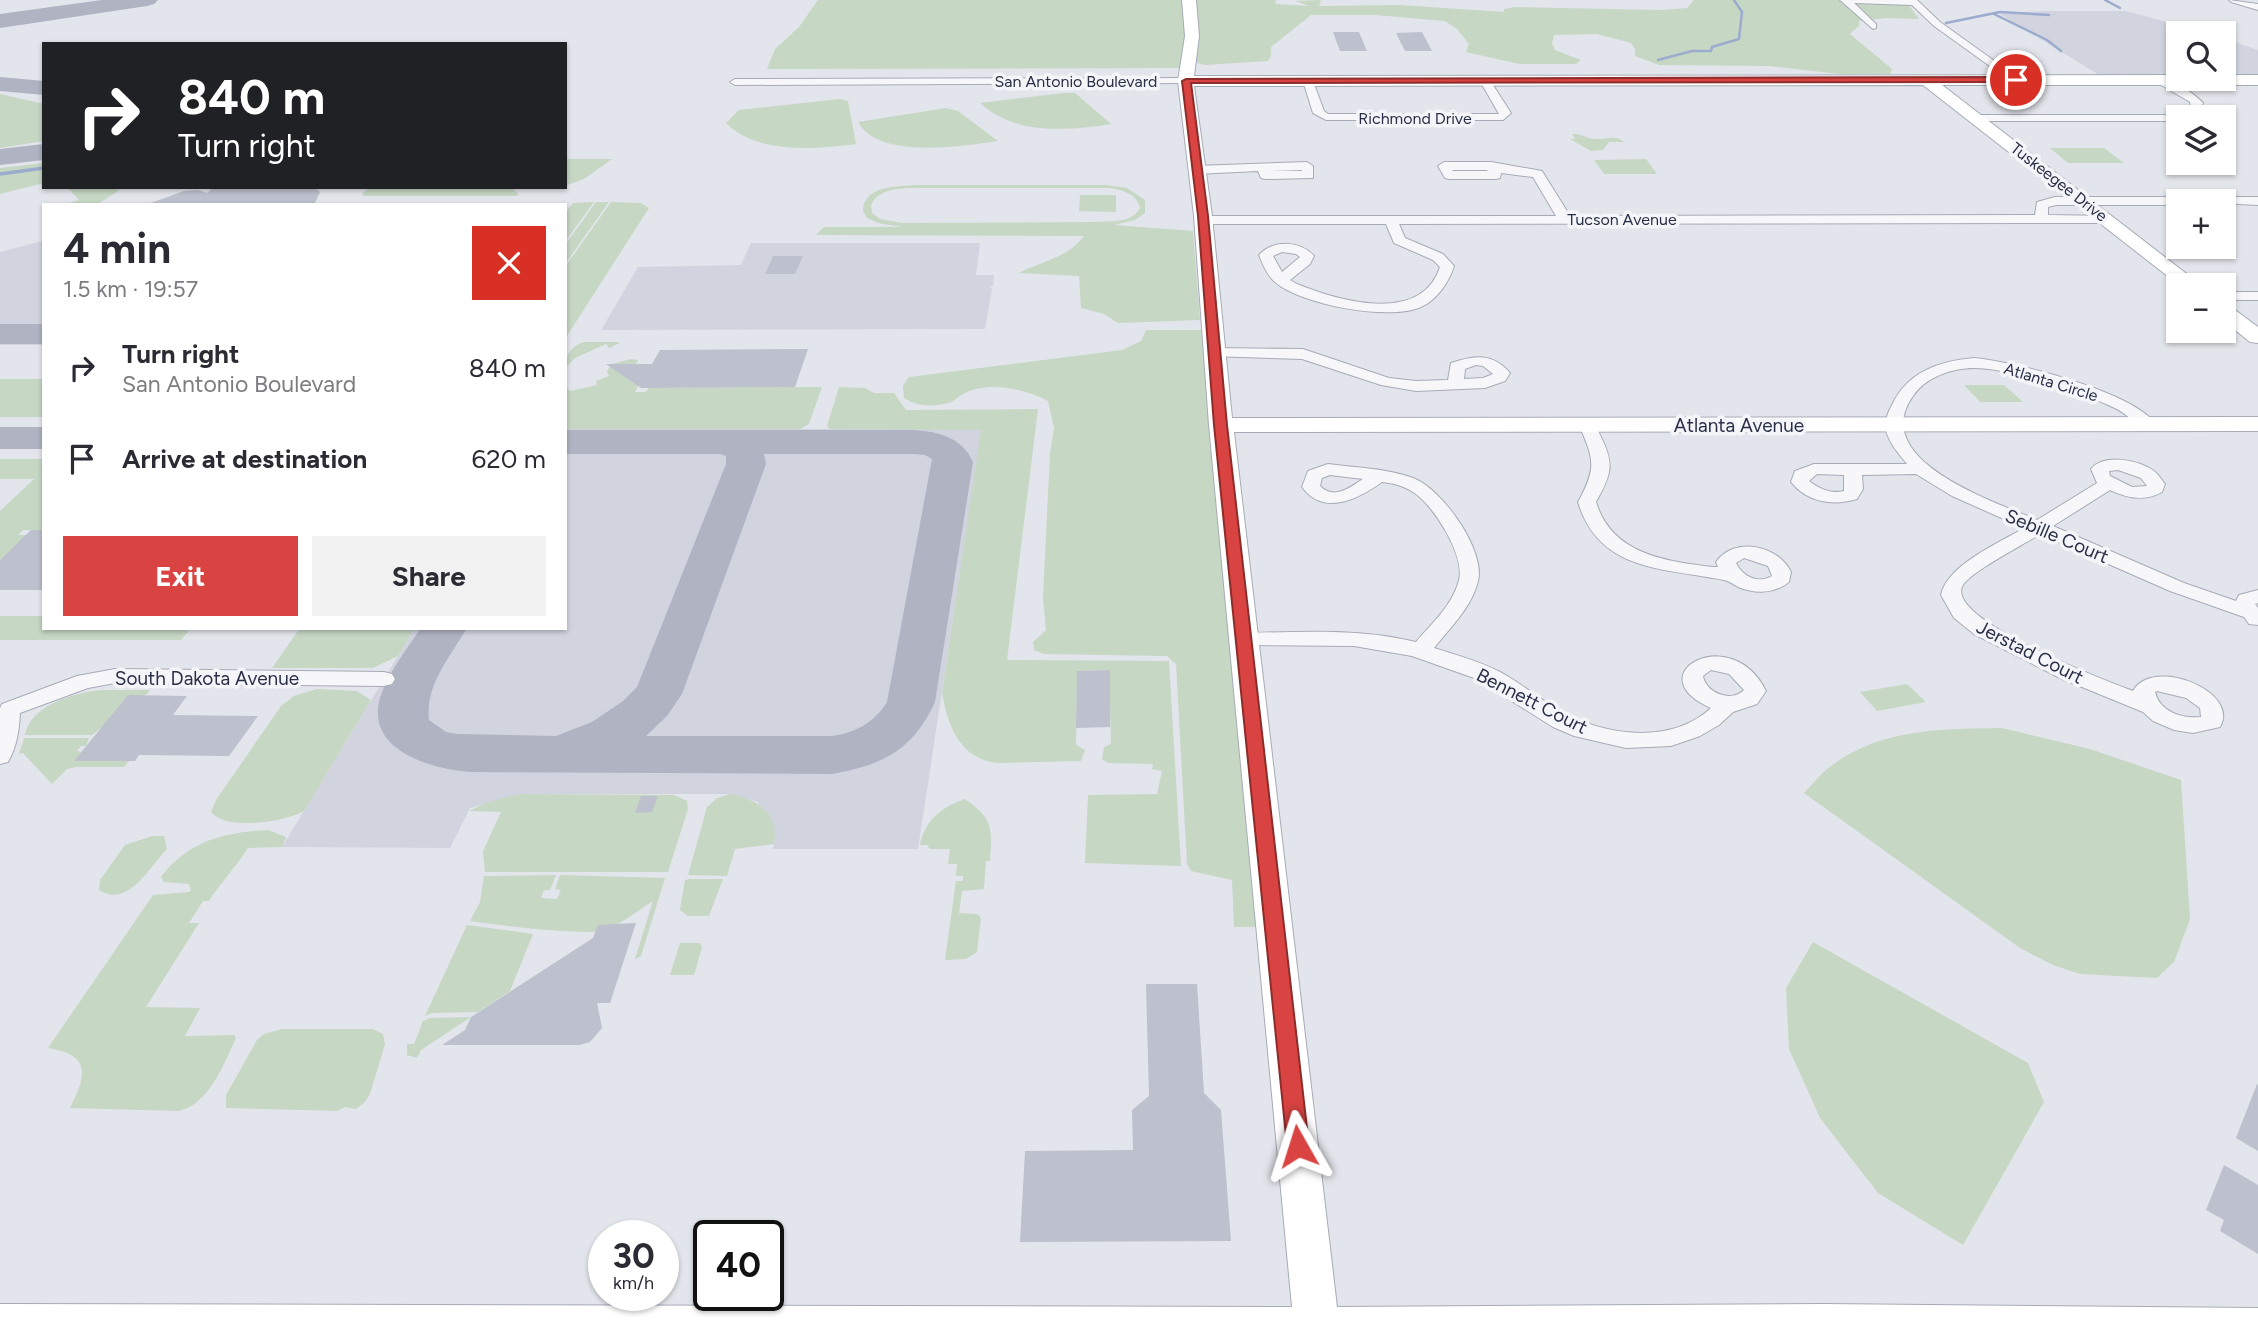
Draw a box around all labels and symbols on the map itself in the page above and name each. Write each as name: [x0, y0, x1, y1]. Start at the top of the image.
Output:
pin: [1986, 50, 2046, 110]
street label: San Antonio Boulevard: [995, 72, 1157, 91]
street label: Richmond Drive: [1358, 109, 1472, 128]
street label: Tuskeegee Drive: [2007, 138, 2111, 226]
street label: Tucson Avenue: [1567, 210, 1677, 229]
street label: Atlanta Circle: [2002, 359, 2100, 405]
street label: Atlanta Avenue: [1674, 414, 1804, 437]
street label: Sebille Court: [2002, 504, 2112, 568]
street label: Jerstad Court: [1973, 615, 2087, 689]
street label: Bennett Court: [1473, 663, 1591, 739]
street label: South Dakota Avenue: [115, 667, 299, 690]
position arrow: [1261, 1109, 1335, 1183]
speed limit sign: 40: [693, 1220, 784, 1311]

